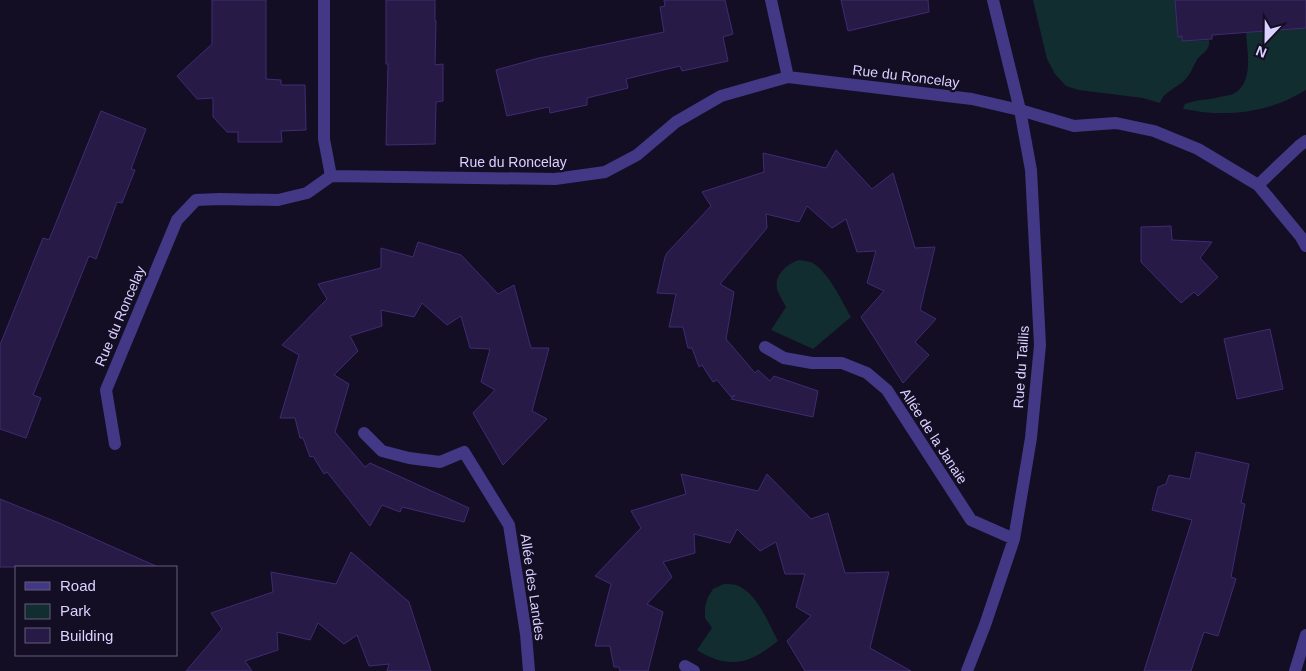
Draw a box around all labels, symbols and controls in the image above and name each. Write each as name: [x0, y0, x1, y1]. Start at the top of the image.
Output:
north arrow: [1241, 15, 1291, 65]
text: N: [1253, 43, 1269, 61]
street label: Rue du Roncelay: [852, 62, 960, 90]
street label: Rue du Roncelay: [459, 154, 567, 170]
street label: Rue du Roncelay: [92, 263, 148, 369]
street label: Rue du Taillis: [1010, 325, 1032, 409]
street label: Allée de la Janaie: [897, 385, 971, 487]
street label: Allée des Landes: [518, 533, 548, 641]
legend: [15, 566, 178, 656]
text: Road: [60, 577, 96, 594]
text: Park: [60, 602, 91, 619]
text: Building: [60, 627, 113, 644]

